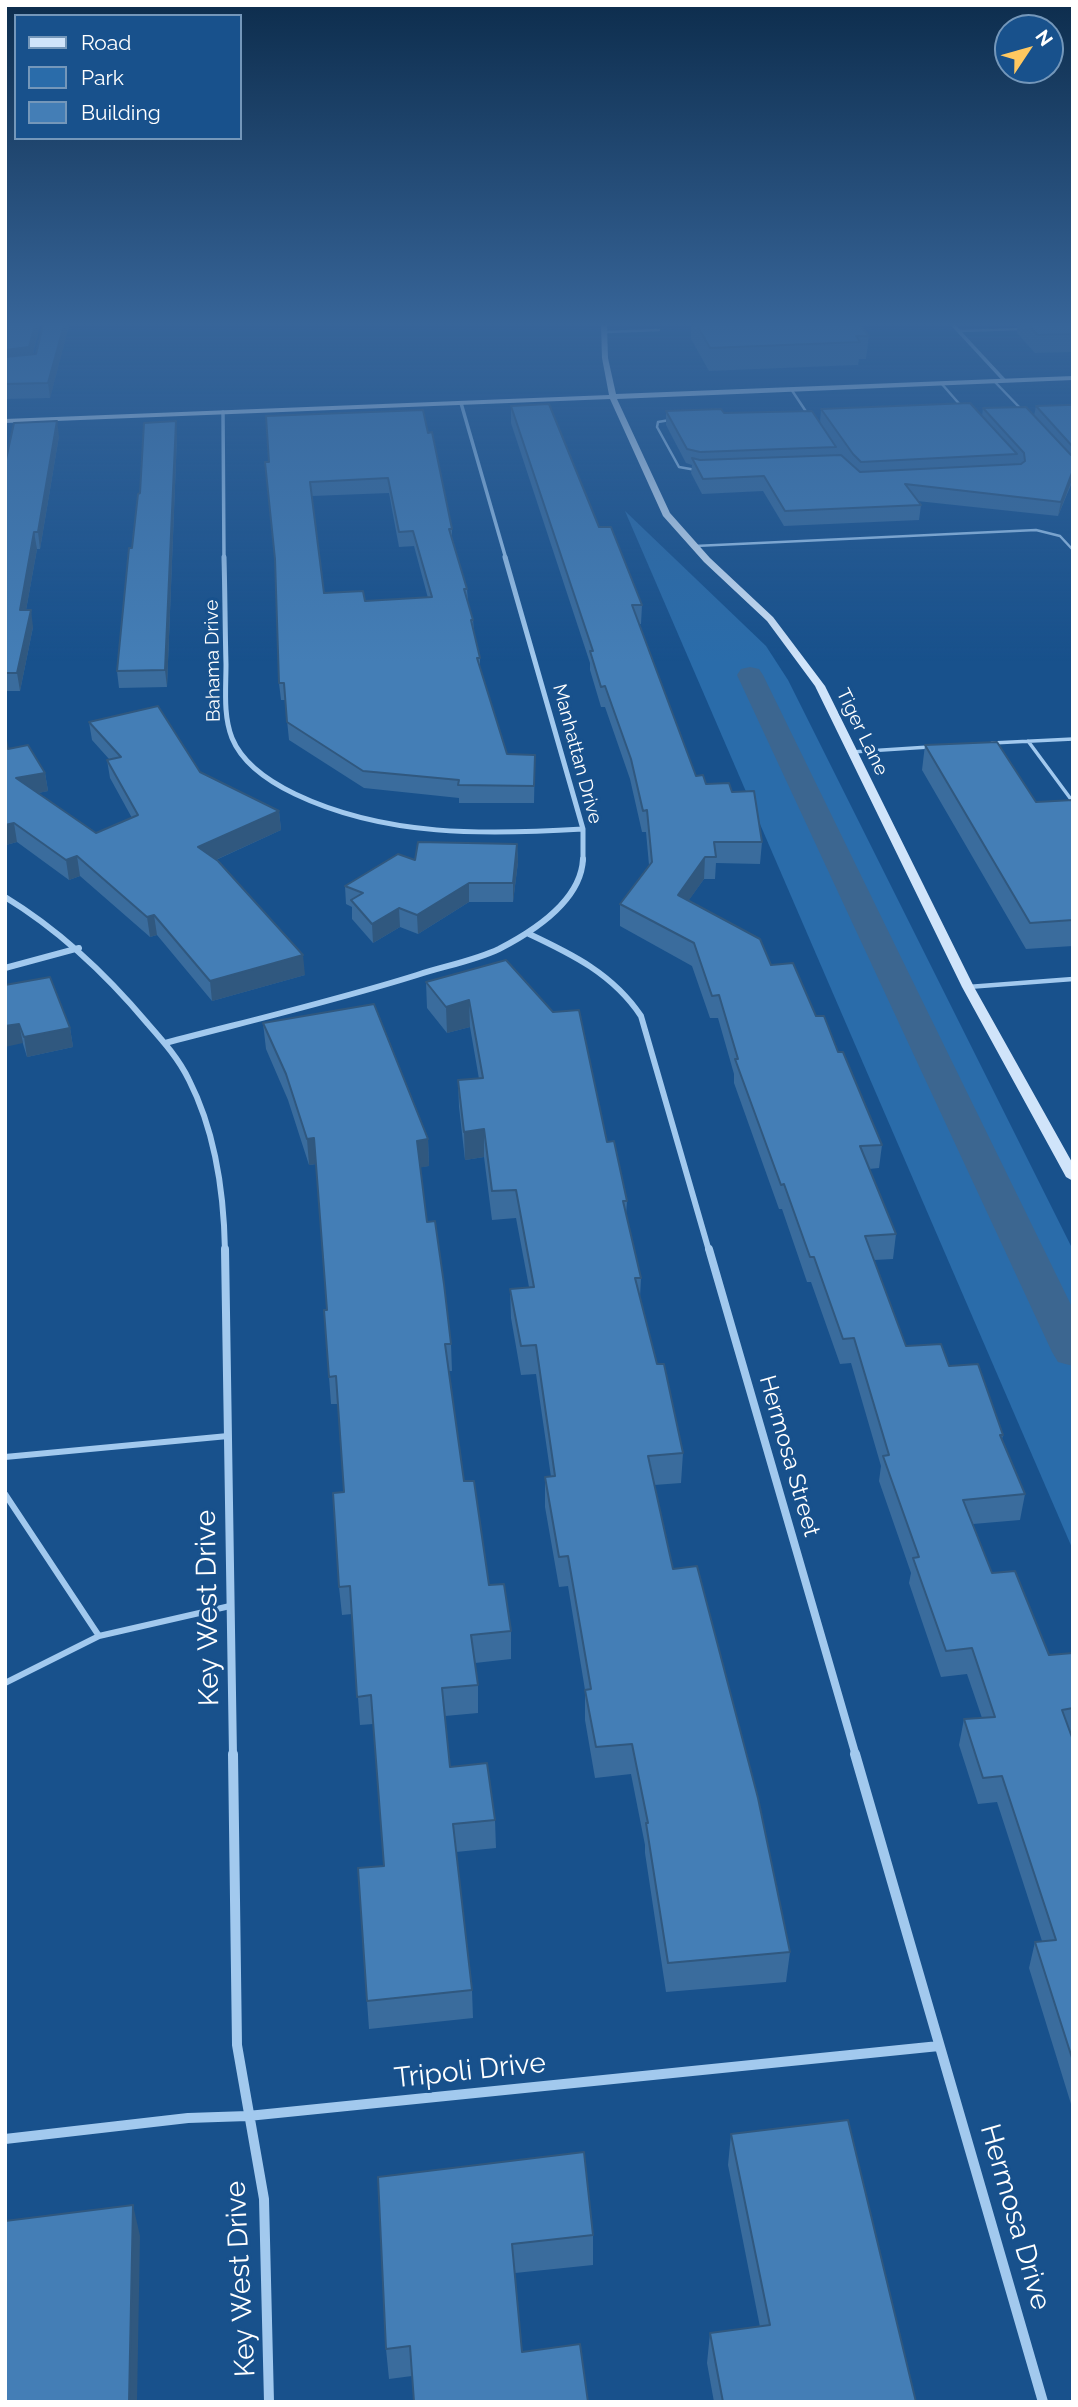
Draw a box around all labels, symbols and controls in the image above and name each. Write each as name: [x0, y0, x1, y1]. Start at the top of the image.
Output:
legend: [14, 14, 242, 140]
north arrow: [994, 14, 1064, 84]
text: N: [1031, 26, 1058, 50]
text: Road: [81, 30, 131, 55]
text: Park: [81, 65, 124, 90]
text: Building: [81, 100, 161, 125]
street label: Bahama Drive: [201, 600, 225, 722]
street label: Manhattan Drive: [547, 682, 607, 826]
street label: Tiger Lane: [831, 685, 893, 779]
street label: Hermosa Street: [753, 1372, 825, 1540]
street label: Key West Drive: [189, 1510, 227, 1706]
street label: Tripoli Drive: [393, 2046, 547, 2096]
street label: Hermosa Drive: [972, 2120, 1058, 2314]
street label: Key West Drive: [219, 2180, 263, 2378]

